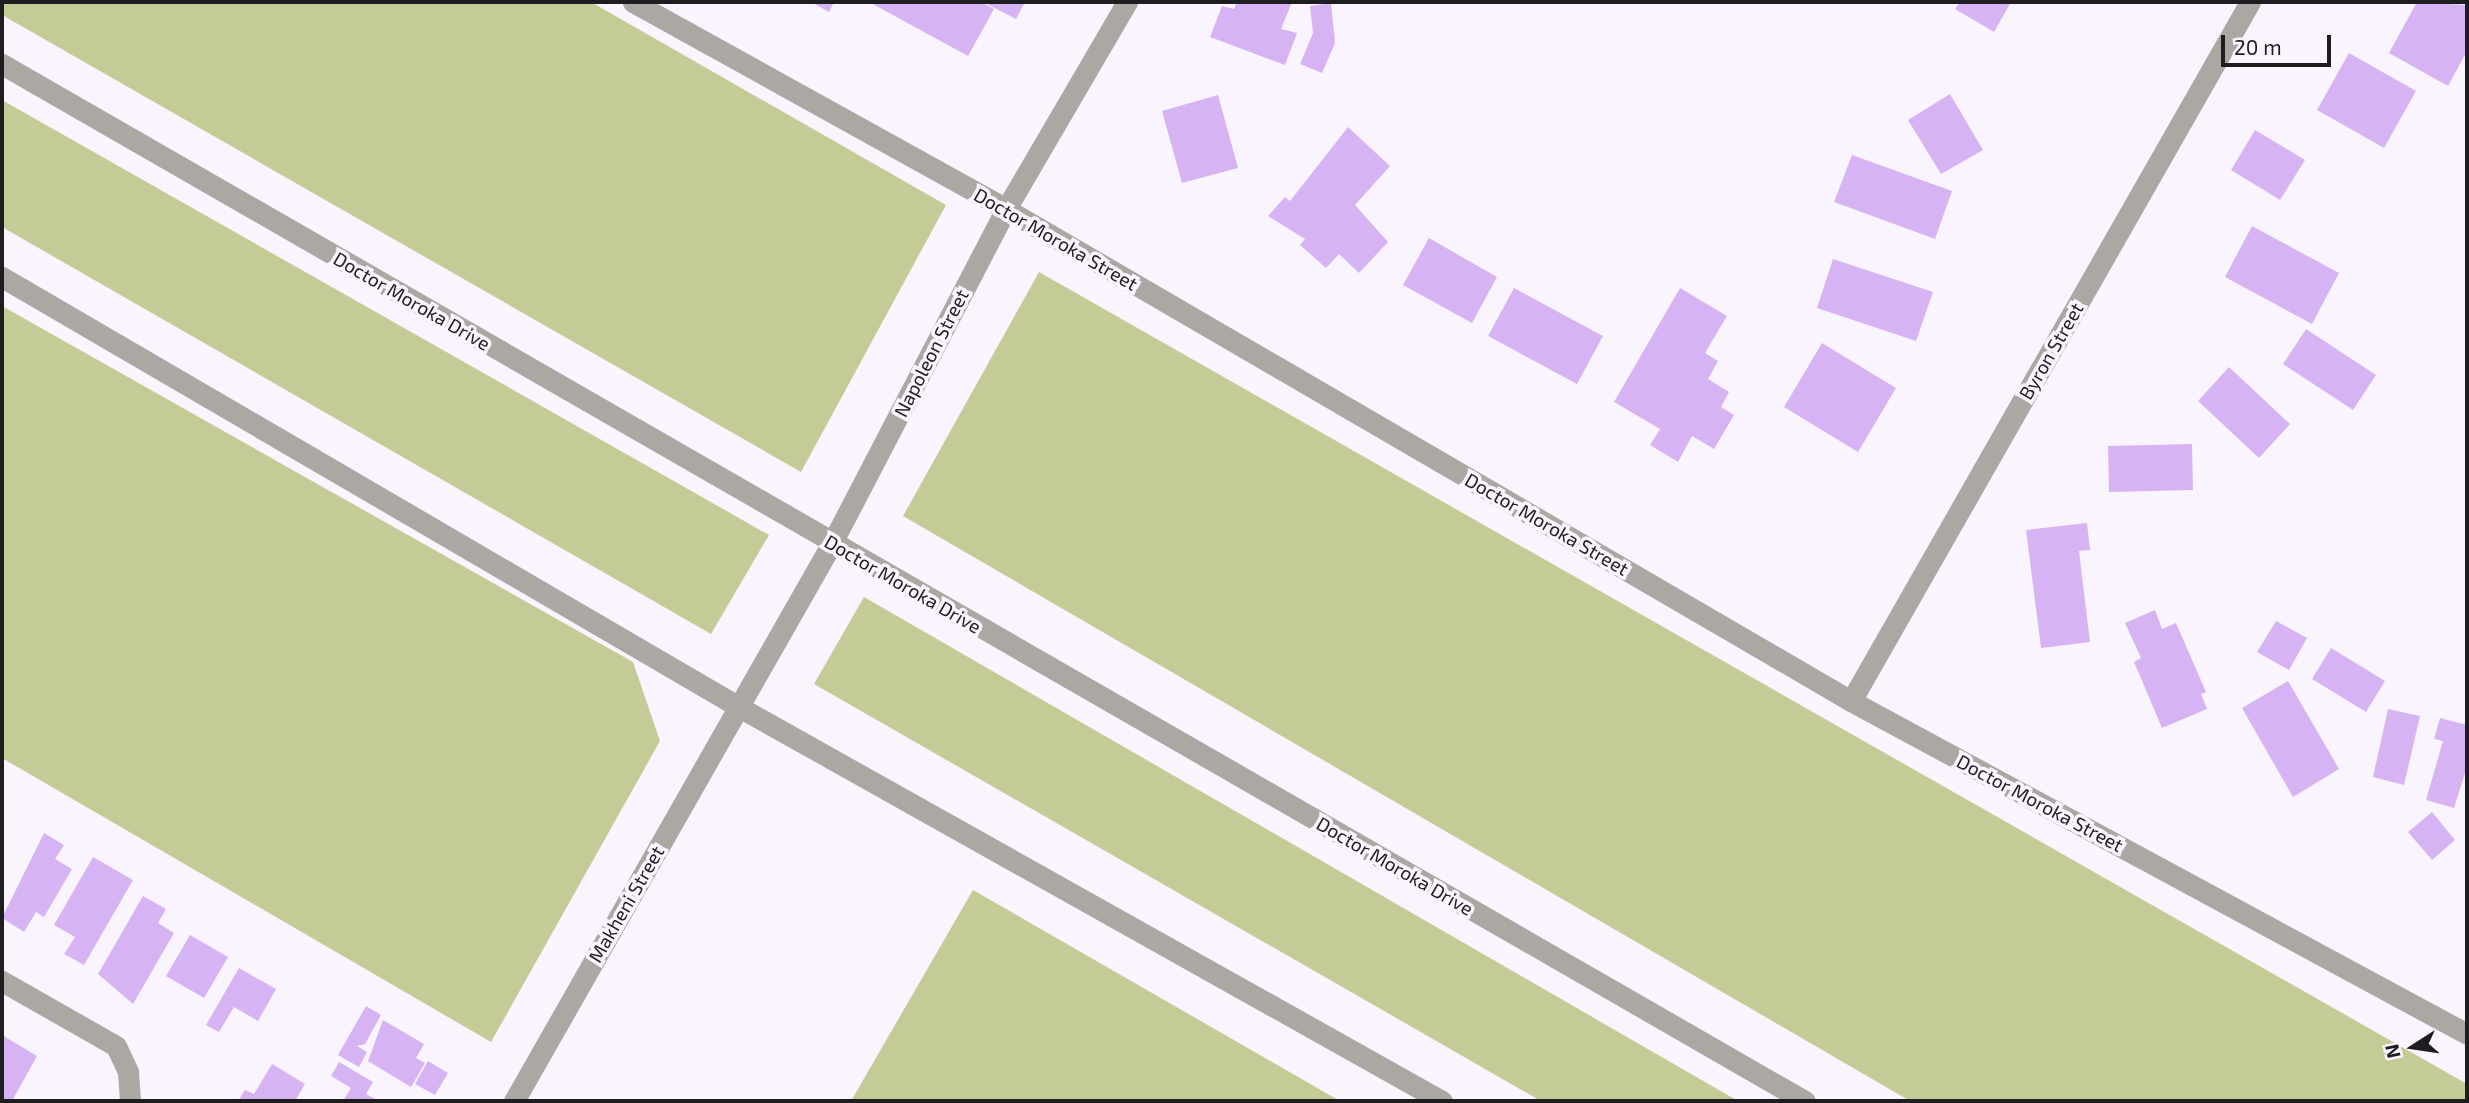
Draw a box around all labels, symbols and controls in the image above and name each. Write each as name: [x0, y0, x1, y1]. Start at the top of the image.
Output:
scale bar: [2224, 21, 2334, 65]
text: 20 m: [2234, 34, 2282, 59]
street label: Doctor Moroka Street: [970, 183, 1142, 295]
street label: Doctor Moroka Drive: [329, 247, 495, 355]
street label: Napoleon Street: [889, 285, 973, 421]
street label: Byron Street: [2014, 299, 2088, 403]
street label: Doctor Moroka Street: [1461, 468, 1633, 580]
street label: Doctor Moroka Drive: [820, 530, 986, 638]
street label: Doctor Moroka Street: [1953, 749, 2127, 857]
street label: Doctor Moroka Drive: [1312, 812, 1478, 920]
street label: Makheni Street: [583, 842, 669, 966]
north arrow: [2378, 1012, 2448, 1082]
text: N: [2379, 1042, 2405, 1061]

